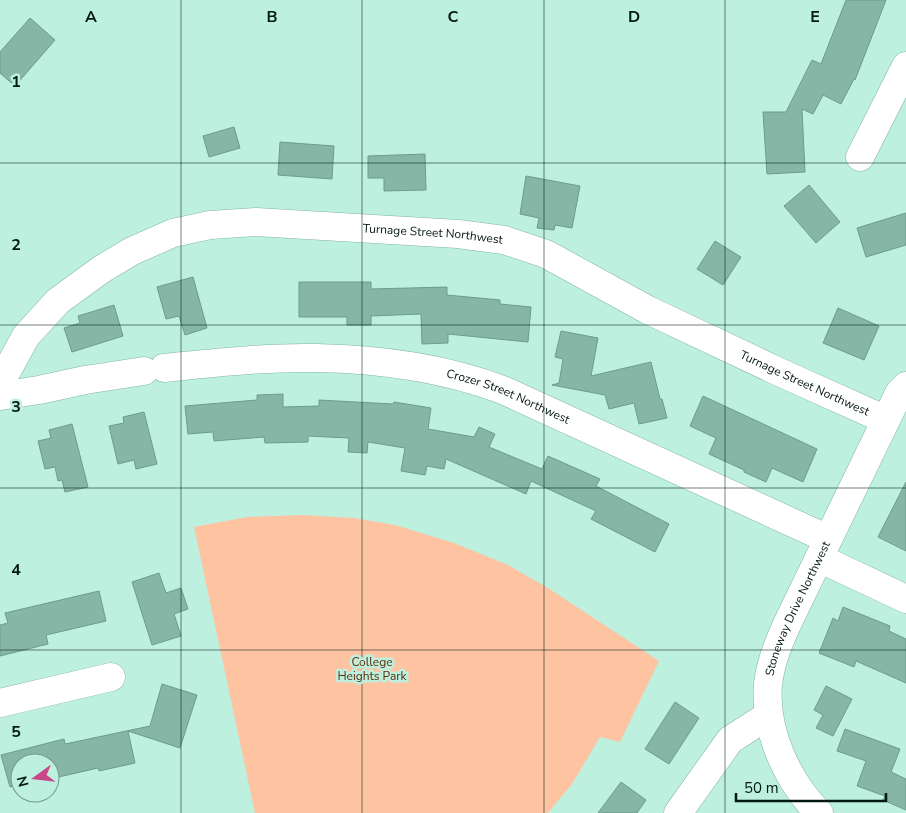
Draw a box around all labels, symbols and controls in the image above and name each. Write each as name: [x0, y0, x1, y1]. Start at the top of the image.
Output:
text: A: [85, 6, 97, 28]
text: B: [266, 6, 278, 28]
text: C: [448, 6, 459, 28]
text: D: [628, 6, 640, 28]
text: E: [810, 6, 820, 28]
text: 1: [11, 71, 21, 93]
street label: Turnage Street Northwest: [362, 220, 505, 248]
text: 2: [11, 234, 21, 256]
street label: Turnage Street Northwest: [737, 347, 873, 420]
street label: Crozer Street Northwest: [445, 365, 573, 428]
text: 3: [11, 396, 21, 418]
street label: Stoneway Drive Northwest: [761, 538, 834, 677]
text: 4: [11, 559, 21, 581]
park label: College Heights Park: [337, 654, 408, 684]
text: 5: [11, 721, 21, 743]
north arrow: [10, 753, 60, 803]
scale bar: [736, 770, 886, 802]
text: N: [12, 774, 33, 789]
text: 50 m: [744, 778, 779, 798]

